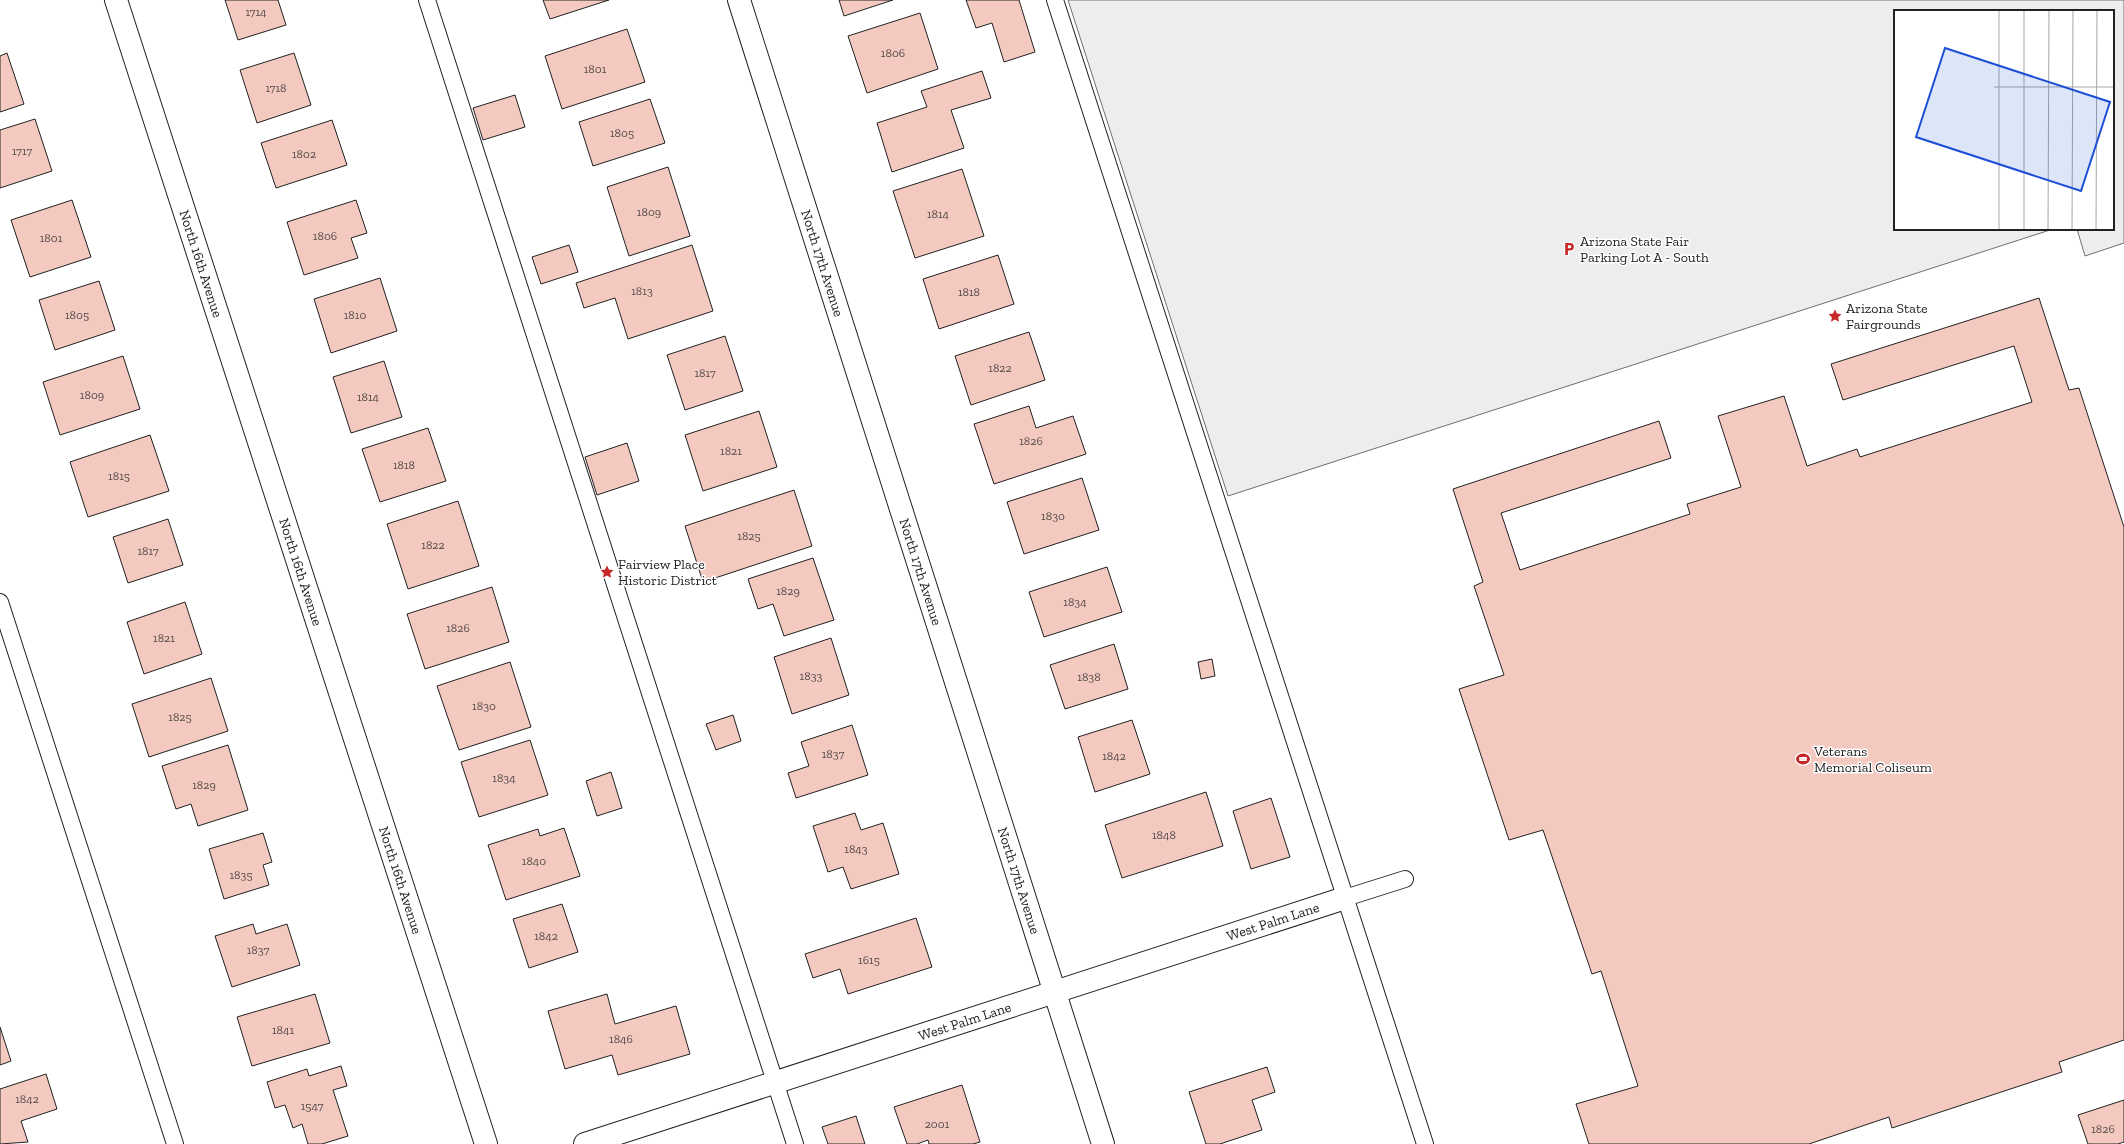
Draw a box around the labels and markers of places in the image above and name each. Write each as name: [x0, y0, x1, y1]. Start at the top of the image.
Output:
place label: Arizona State Fair Parking Lot A - South: [1580, 233, 1709, 266]
parking icon: Arizona State Fair Parking Lot A - South: [1561, 241, 1577, 257]
place label: Arizona State Fairgrounds: [1846, 300, 1928, 333]
place icon: Arizona State Fairgrounds: [1827, 308, 1843, 324]
place label: Fairview Place Historic District: [618, 556, 718, 589]
place icon: Fairview Place Historic District: [599, 564, 615, 580]
place label: Veterans Memorial Coliseum: [1813, 743, 1932, 776]
sports icon: Veterans Memorial Coliseum: [1795, 751, 1811, 767]

